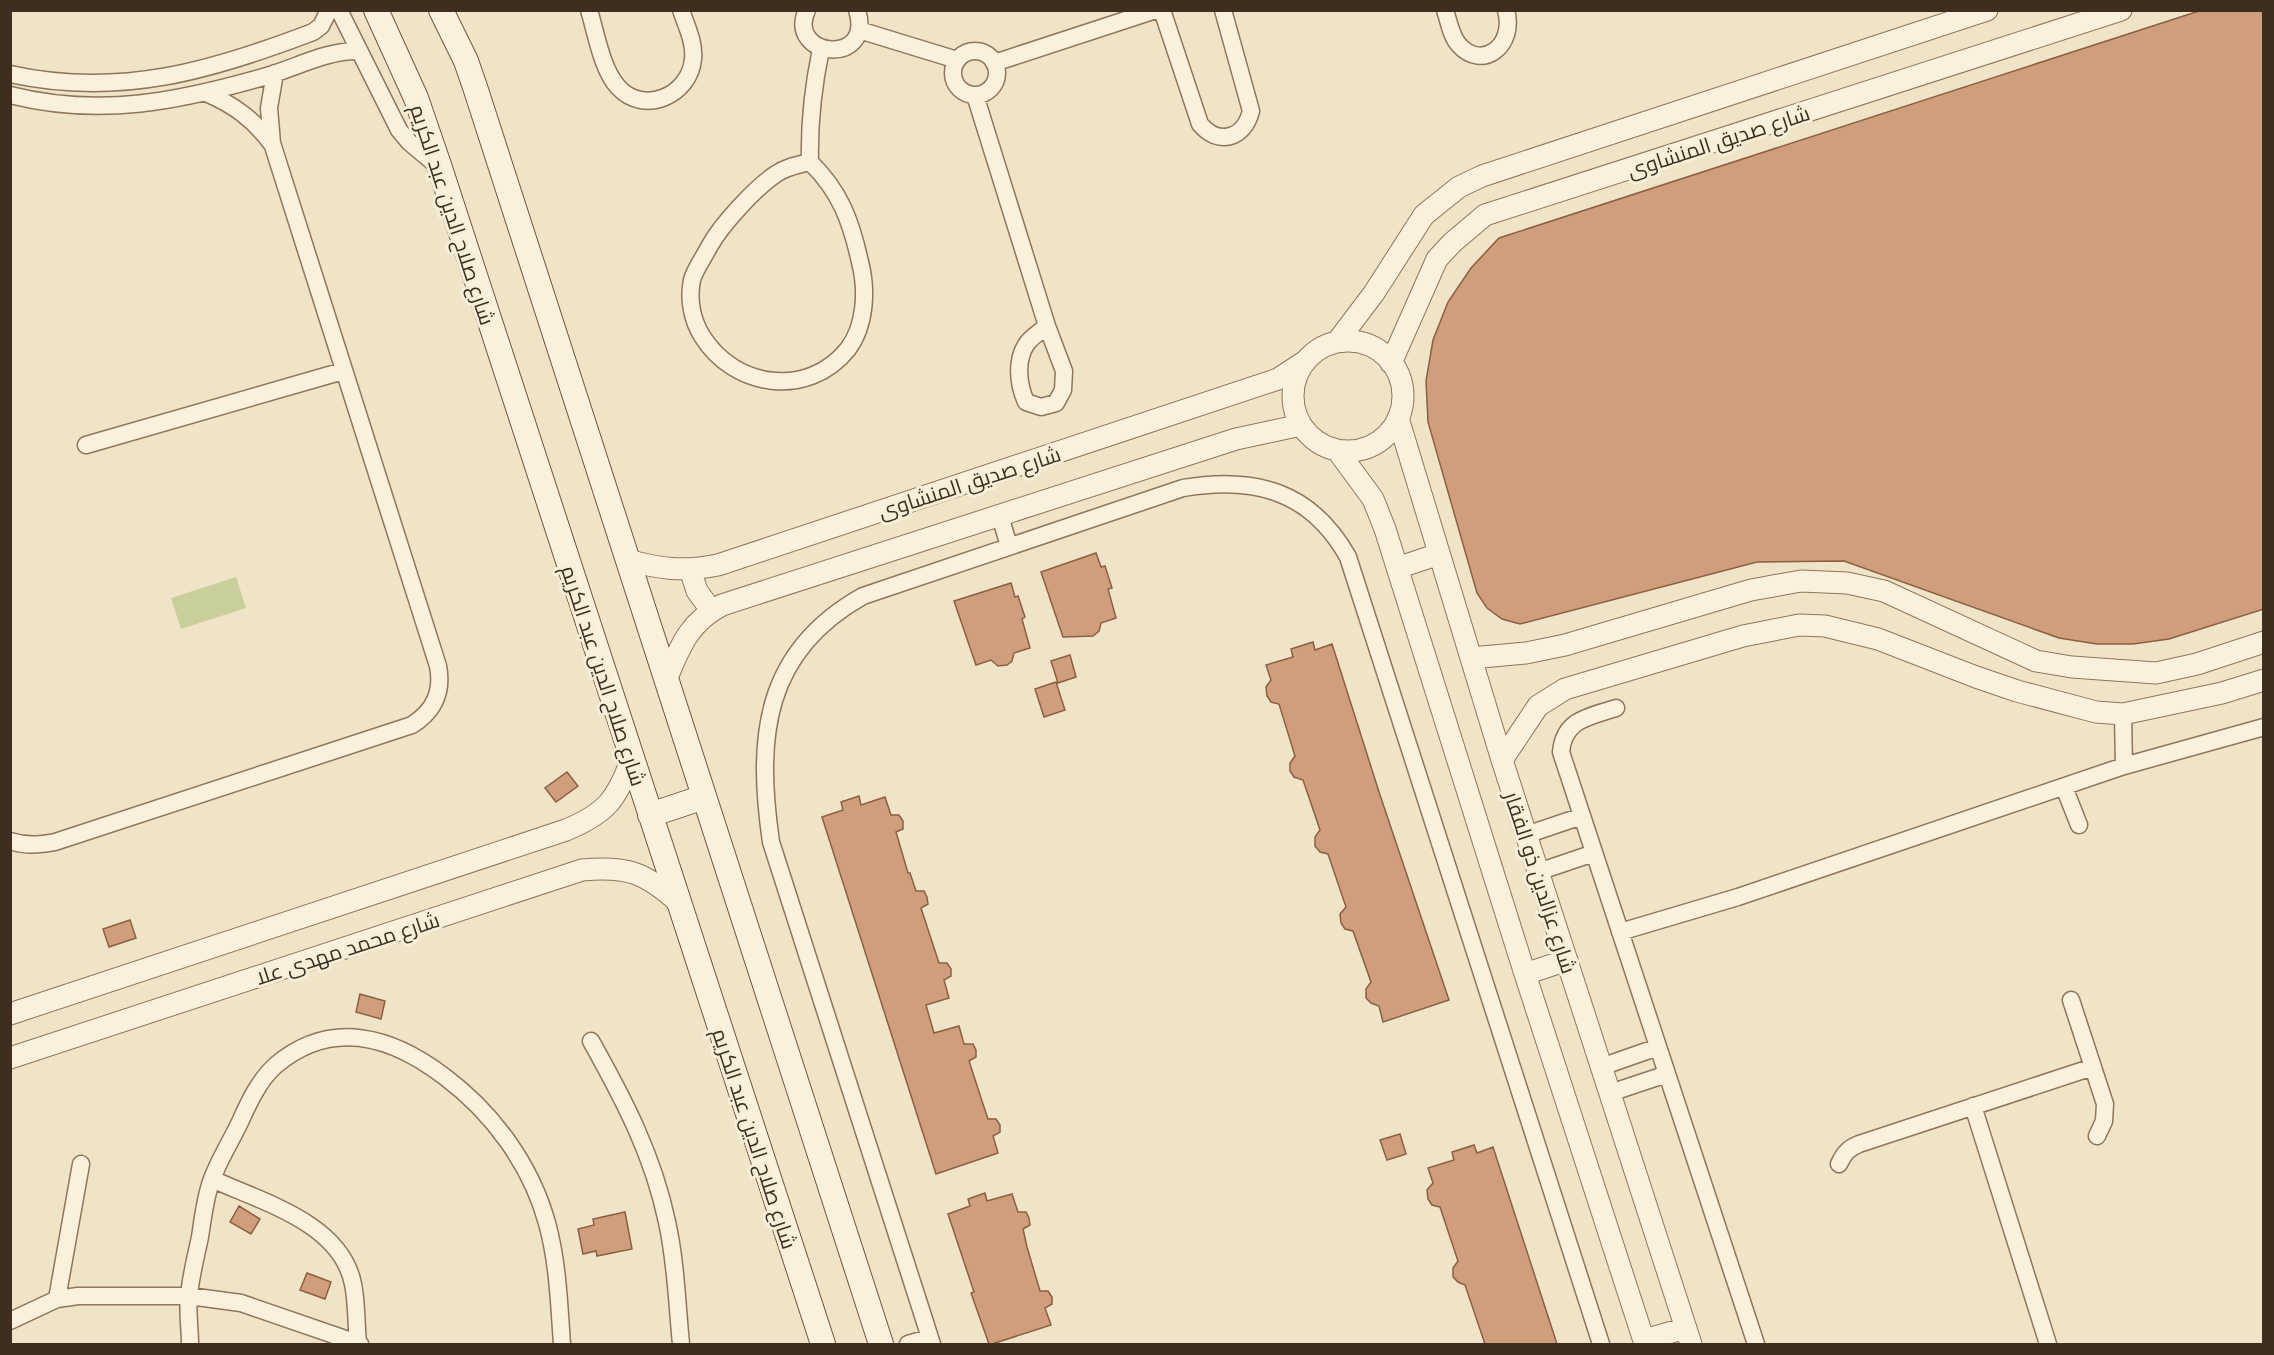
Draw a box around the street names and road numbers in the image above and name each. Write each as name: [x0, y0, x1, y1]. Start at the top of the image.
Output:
street label: شارع صديق المنشاوى: [1623, 97, 1813, 185]
street label: شارع صلاح الدين عبد الكريم: [403, 100, 503, 329]
street label: شارع صديق المنشاوى: [874, 438, 1064, 526]
street label: شارع صلاح الدين عبد الكريم: [554, 561, 654, 790]
street label: شارع عزالدين ذو الفقار: [1497, 787, 1585, 977]
street label: شارع محمد مهدى علا: [251, 904, 443, 992]
street label: شارع صلاح الدين عبد الكريم: [705, 1024, 805, 1253]

